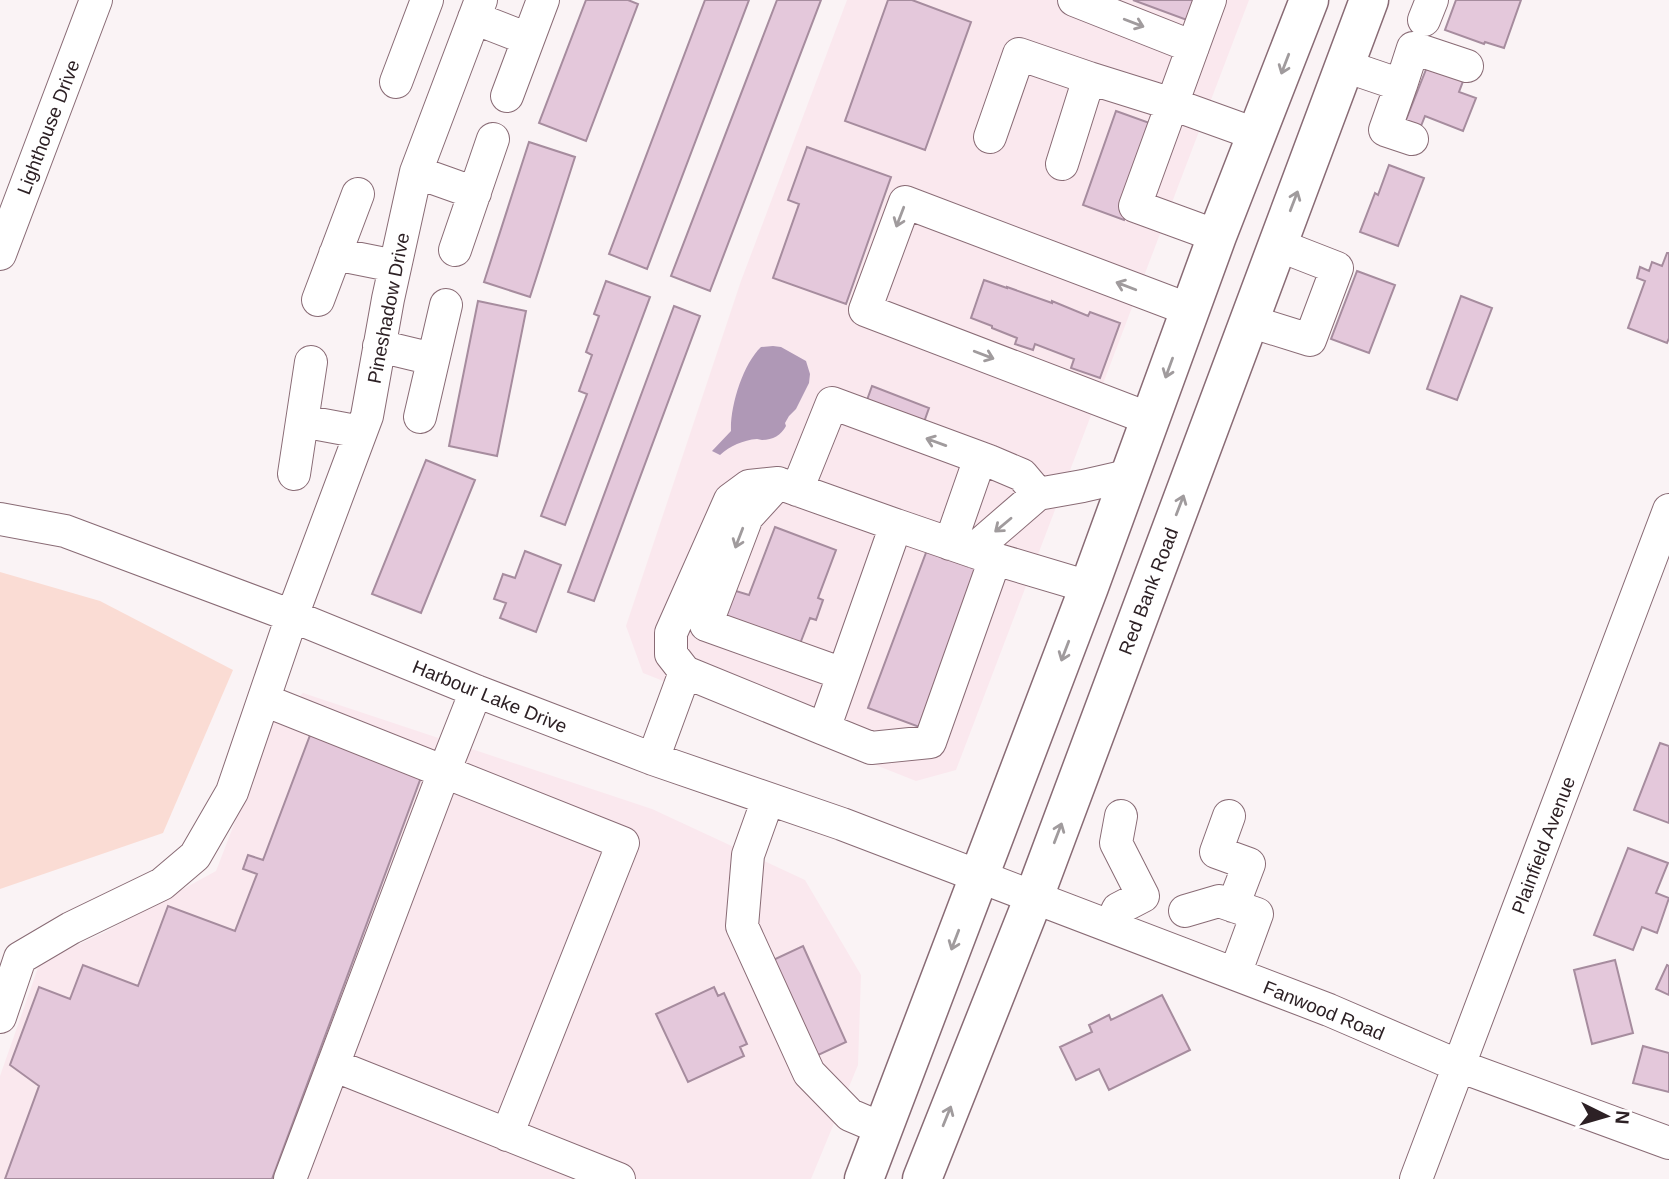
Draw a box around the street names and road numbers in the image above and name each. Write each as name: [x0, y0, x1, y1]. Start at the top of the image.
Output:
street label: Lighthouse Drive: [13, 57, 84, 198]
street label: Pineshadow Drive: [364, 231, 413, 385]
street label: Red Bank Road: [1115, 525, 1182, 658]
street label: Harbour Lake Drive: [410, 656, 570, 737]
street label: Plainfield Avenue: [1508, 774, 1579, 917]
street label: Fanwood Road: [1260, 977, 1387, 1044]

